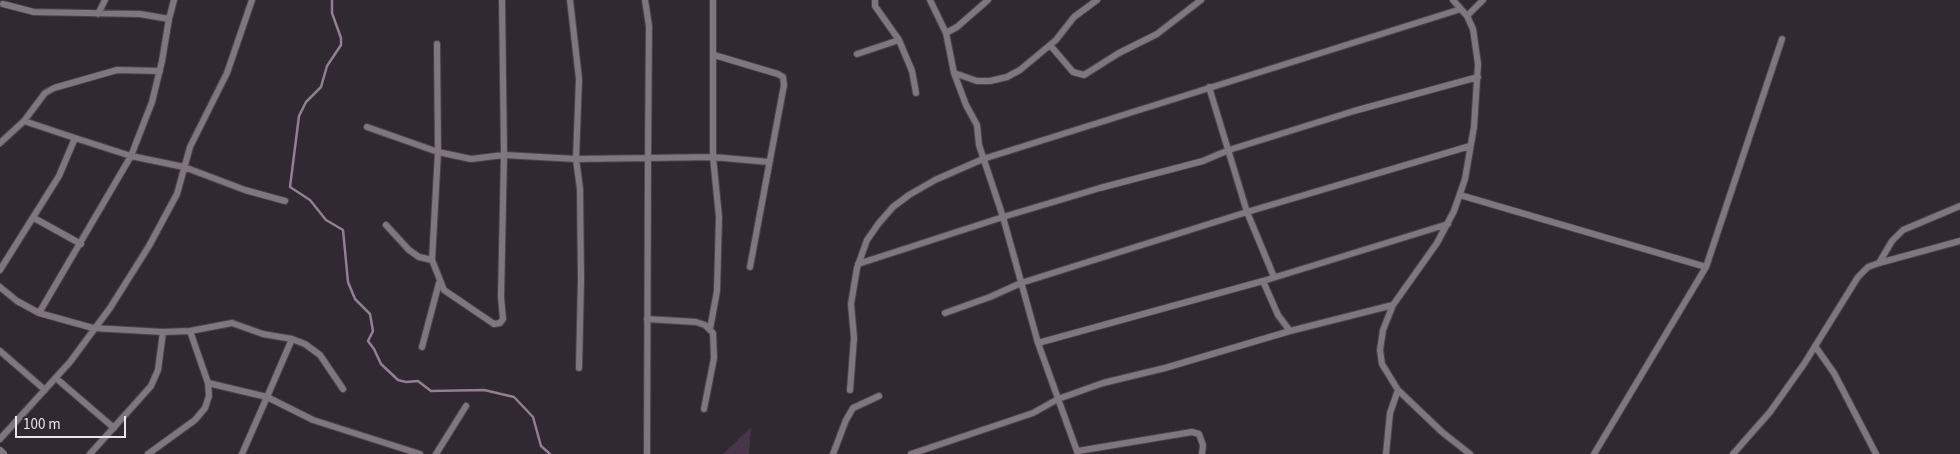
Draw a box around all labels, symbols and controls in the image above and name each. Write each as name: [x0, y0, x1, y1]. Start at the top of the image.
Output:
scale bar: [18, 406, 129, 438]
text: 100 m: [23, 414, 61, 435]

